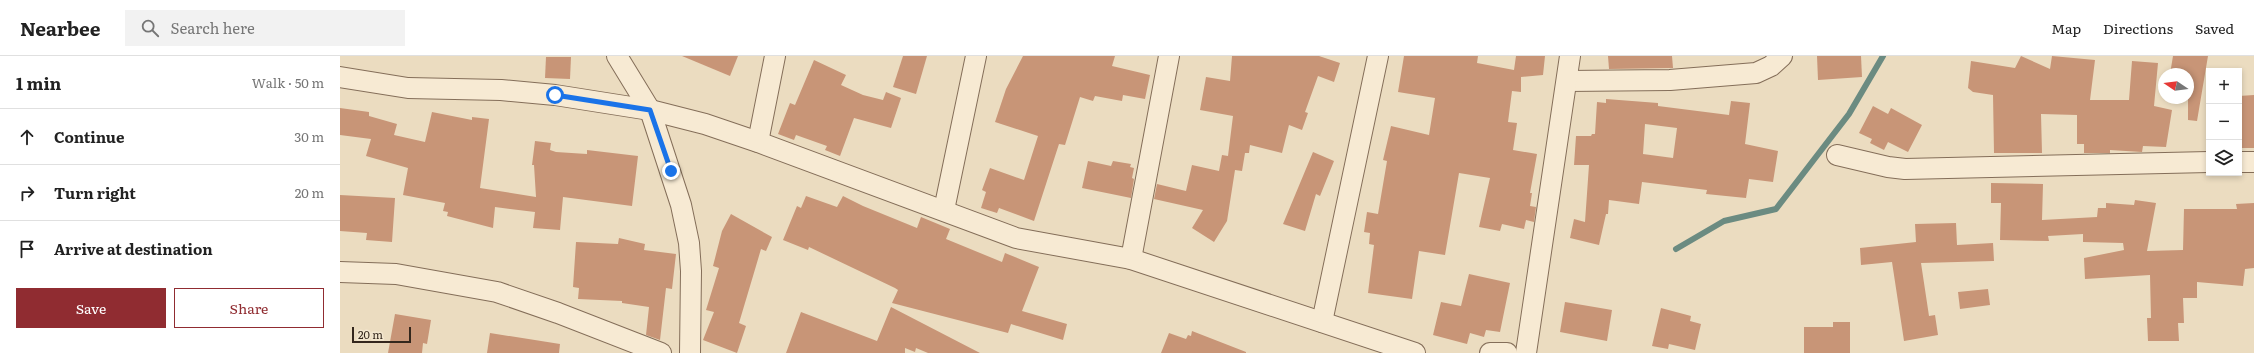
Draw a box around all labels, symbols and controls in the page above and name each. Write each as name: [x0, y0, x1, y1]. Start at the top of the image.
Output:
search box: [125, 10, 405, 46]
text: Nearbee: [20, 14, 101, 42]
text: Search here: [171, 16, 255, 39]
icon: search: [139, 17, 161, 39]
text: Map: [2051, 18, 2081, 38]
text: Directions: [2103, 18, 2173, 38]
text: Saved: [2195, 18, 2234, 38]
north arrow: [2158, 68, 2194, 104]
map controls: [2206, 68, 2242, 176]
button: +: [2206, 68, 2242, 104]
text: 1 min: [16, 70, 61, 95]
text: Walk · 50 m: [252, 73, 324, 92]
route start: [546, 86, 564, 104]
button: −: [2206, 104, 2242, 140]
text: Continue: [54, 125, 124, 148]
icon: ahead: [16, 126, 38, 148]
text: 30 m: [294, 127, 324, 146]
button: layers: [2206, 140, 2242, 176]
route end: [662, 162, 680, 180]
text: Turn right: [54, 181, 136, 204]
icon: right: [16, 182, 38, 204]
text: 20 m: [295, 183, 324, 202]
text: Arrive at destination: [54, 237, 213, 260]
icon: arrive: [16, 238, 38, 260]
button: Save: [16, 288, 166, 328]
button: Share: [174, 288, 324, 328]
scale bar: [352, 325, 411, 344]
text: 20 m: [358, 326, 383, 342]

